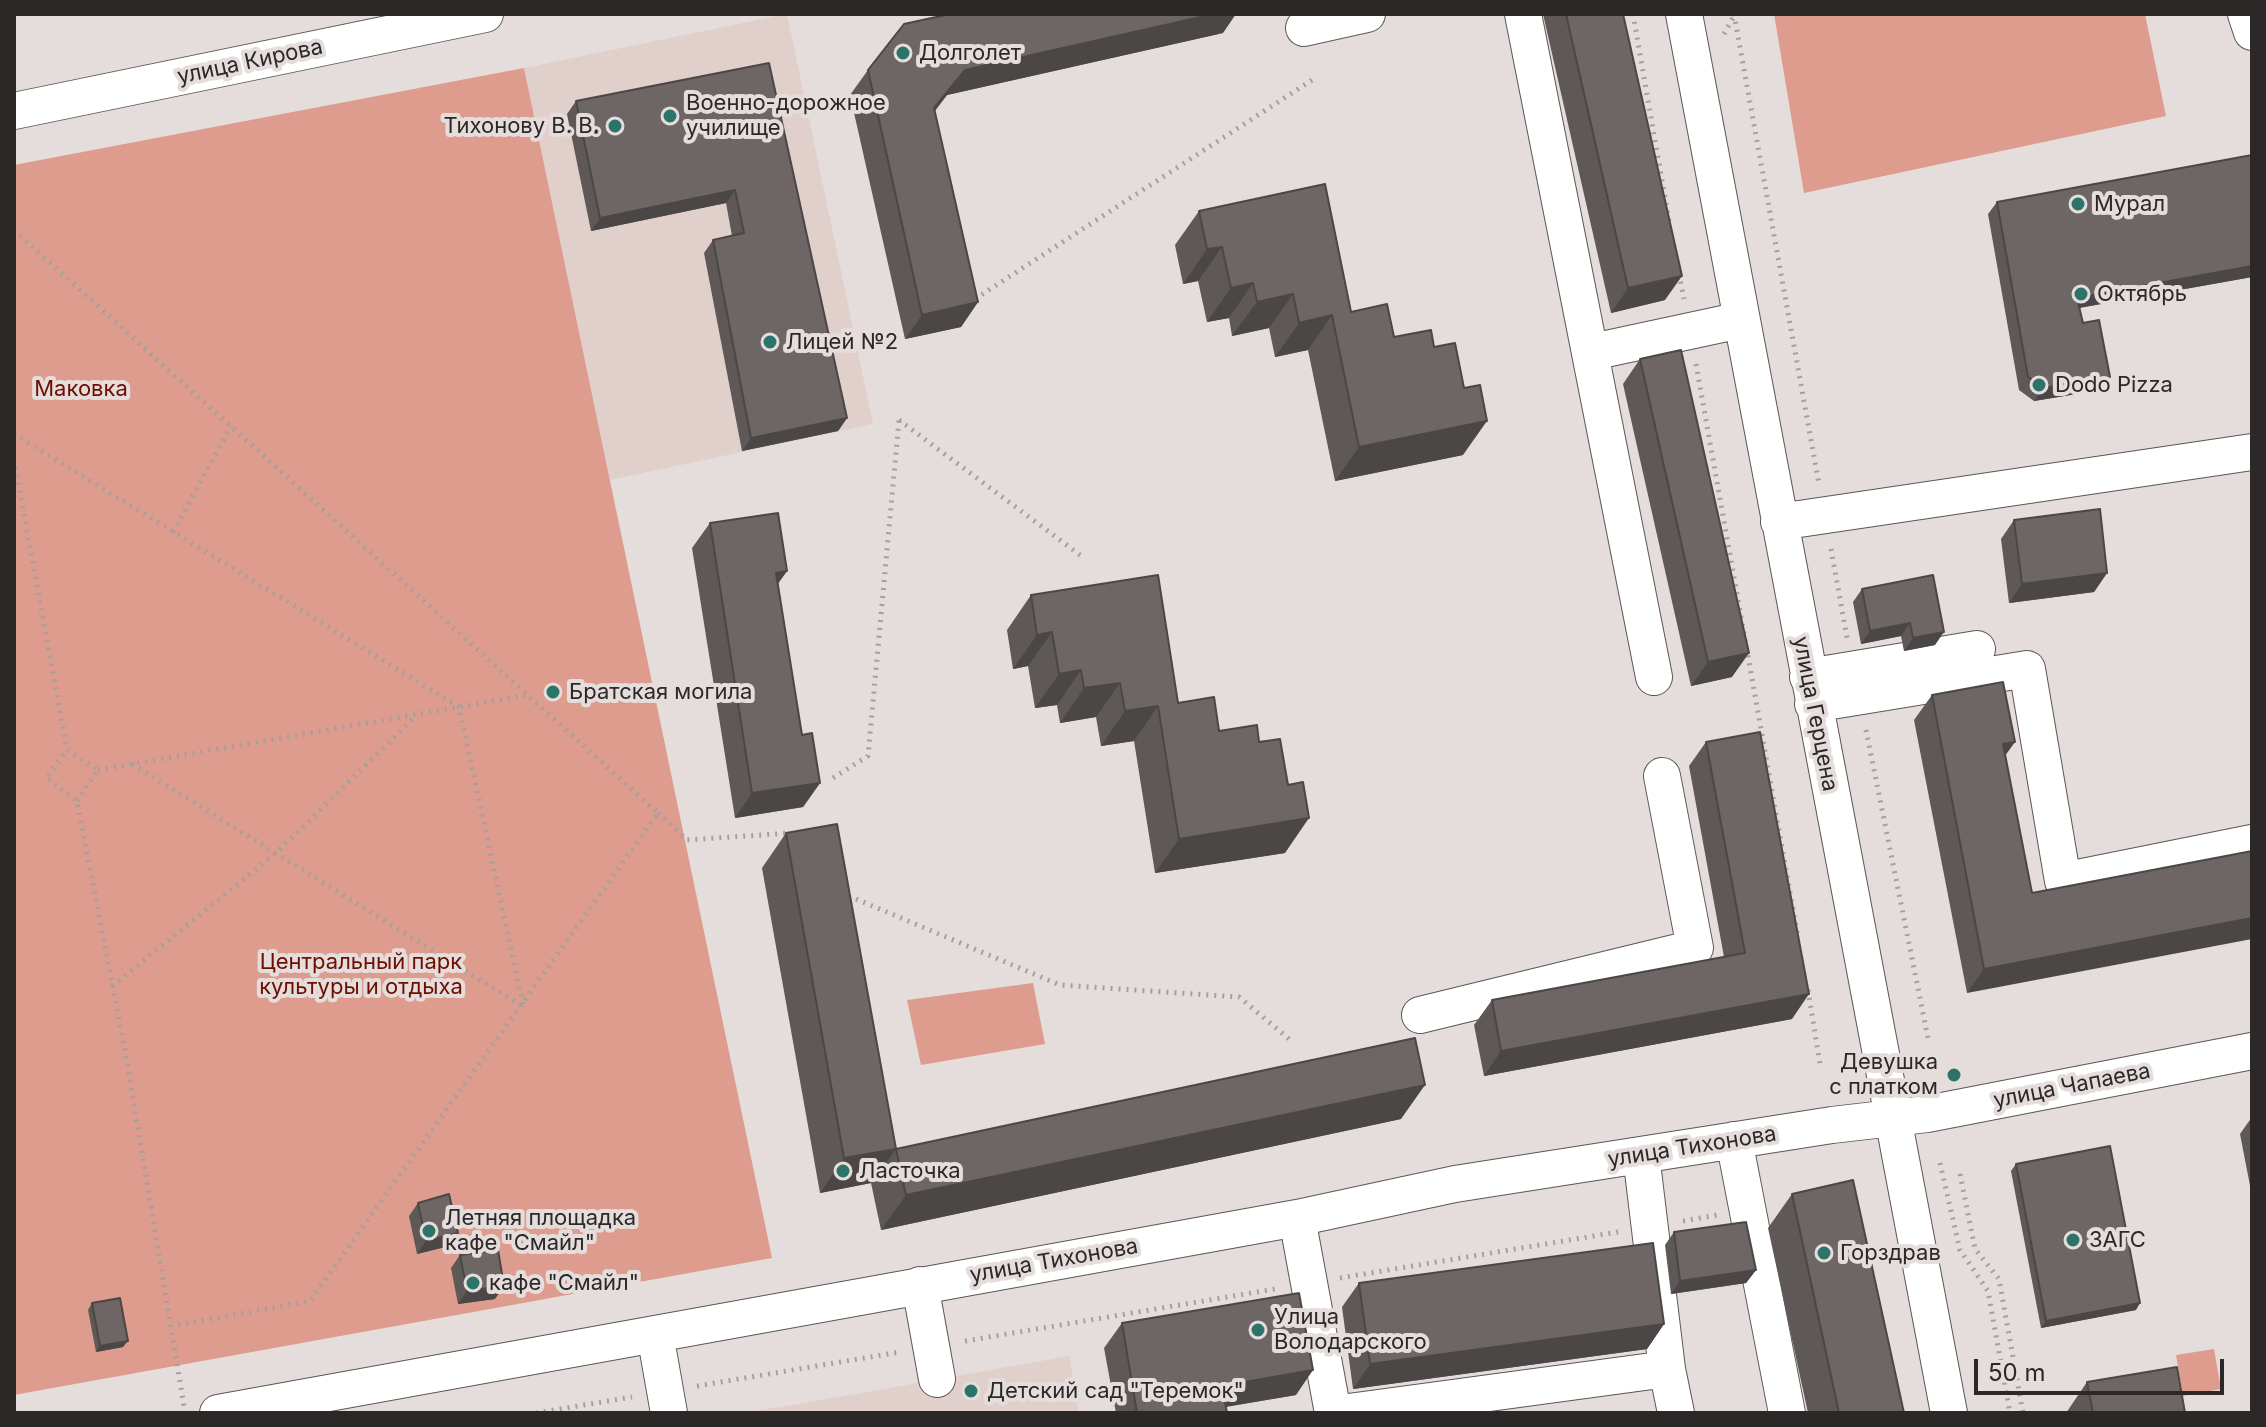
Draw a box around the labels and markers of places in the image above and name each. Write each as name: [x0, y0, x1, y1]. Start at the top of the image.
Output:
place label: Долголет: [919, 40, 1021, 66]
marker: Долголет: [894, 44, 912, 62]
place label: Военно-дорожное училище: [686, 90, 886, 142]
marker: Военно-дорожное училище: [661, 107, 679, 125]
place label: Тихонову В. В.: [443, 113, 599, 139]
marker: Тихонову В. В.: [606, 117, 624, 135]
place label: Мурал: [2094, 191, 2165, 217]
marker: Мурал: [2069, 195, 2087, 213]
place label: Октябрь: [2097, 281, 2187, 307]
marker: Октябрь: [2072, 285, 2090, 303]
place label: Лицей №2: [786, 329, 898, 355]
marker: Лицей №2: [761, 333, 779, 351]
place label: Dodo Pizza: [2055, 372, 2173, 398]
marker: Dodo Pizza: [2030, 376, 2048, 394]
place label: Братская могила: [569, 679, 752, 705]
marker: Братская могила: [544, 683, 562, 701]
place label: Девушка с платком: [1829, 1049, 1938, 1100]
marker: Девушка с платком: [1945, 1066, 1963, 1084]
place label: Ласточка: [859, 1158, 961, 1184]
marker: Ласточка: [834, 1162, 852, 1180]
place label: Летняя площадка кафе "Смайл": [445, 1205, 636, 1256]
marker: Летняя площадка кафе "Смайл": [420, 1222, 438, 1240]
place label: ЗАГС: [2089, 1227, 2146, 1253]
marker: ЗАГС: [2064, 1231, 2082, 1249]
place label: Горздрав: [1840, 1240, 1941, 1266]
marker: Горздрав: [1815, 1244, 1833, 1262]
place label: кафе "Смайл": [489, 1270, 639, 1296]
marker: кафе "Смайл": [464, 1274, 482, 1292]
place label: Улица Володарского: [1274, 1304, 1427, 1356]
marker: Улица Володарского: [1249, 1321, 1267, 1339]
place label: Детский сад "Теремок": [987, 1378, 1244, 1404]
marker: Детский сад "Теремок": [962, 1382, 980, 1400]

